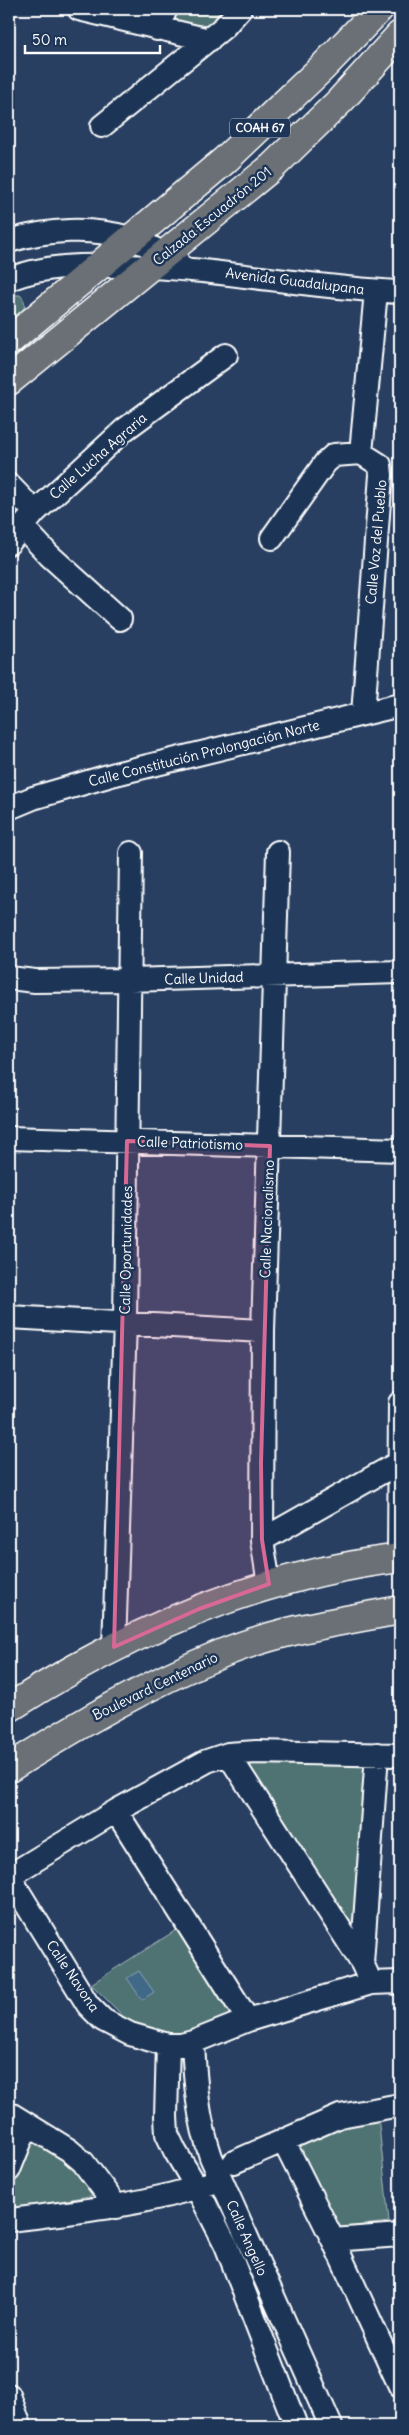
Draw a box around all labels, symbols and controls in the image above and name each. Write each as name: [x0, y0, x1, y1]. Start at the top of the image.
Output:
scale bar: [25, 22, 160, 54]
text: 50 m: [32, 30, 67, 49]
road number: COAH 67: [230, 119, 290, 138]
street label: Calzada Escuadrón 201: [149, 163, 275, 269]
street label: Avenida Guadalupana: [225, 264, 365, 298]
street label: Calle Lucha Agraria: [45, 409, 151, 503]
street label: Calle Voz del Pueblo: [362, 479, 390, 605]
street label: Calle Constitución Prolongación Norte: [87, 716, 321, 790]
street label: Calle Unidad: [164, 968, 244, 988]
street label: Calle Patriotismo: [137, 1132, 243, 1154]
street label: Calle Nacionalismo: [256, 1159, 278, 1279]
street label: Calle Oportunidades: [116, 1185, 136, 1315]
street label: Boulevard Centenario: [89, 1648, 221, 1724]
street label: Calle Navona: [42, 1937, 104, 2015]
street label: Calle Angello: [222, 2197, 272, 2279]

